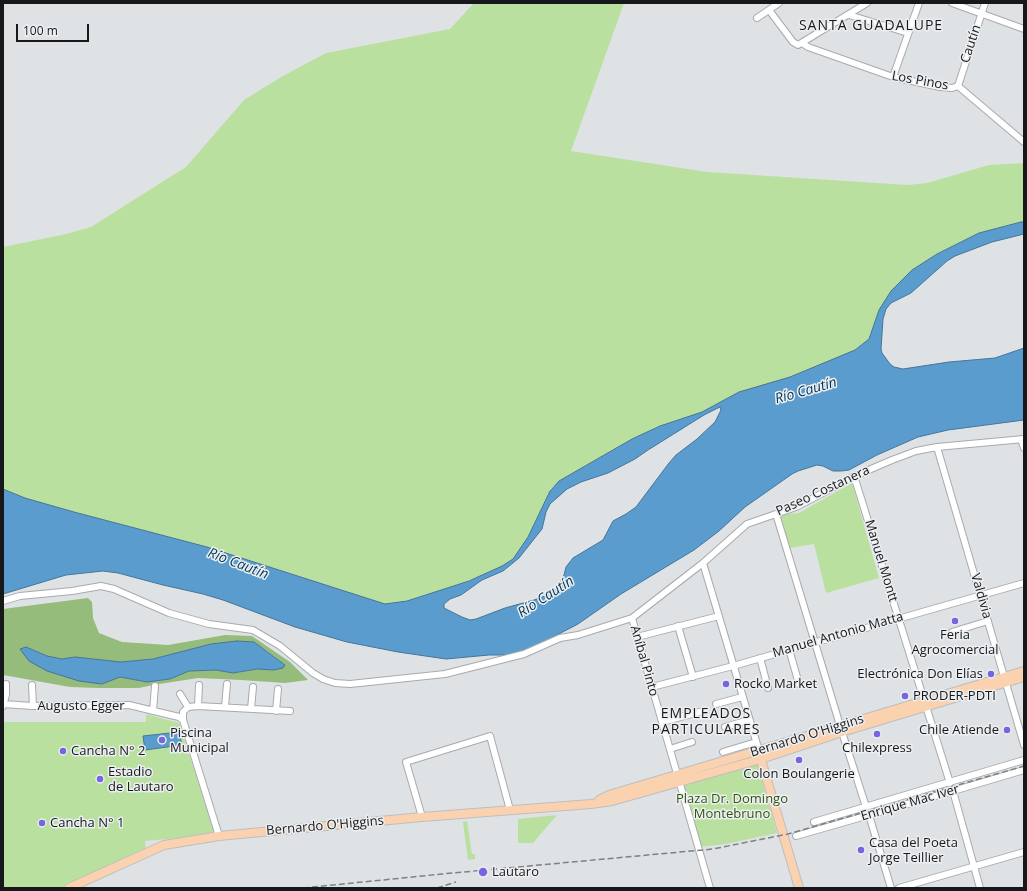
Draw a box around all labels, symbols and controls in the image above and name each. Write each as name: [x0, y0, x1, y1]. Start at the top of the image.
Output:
scale bar: [18, 16, 91, 42]
district label: SANTA GUADALUPE: [799, 18, 943, 34]
text: 100 m: [23, 22, 58, 39]
street label: Cautín: [958, 23, 984, 65]
street label: Los Pinos: [890, 68, 950, 94]
water label: Río Cautín: [773, 374, 839, 408]
street label: Paseo Costanera: [774, 462, 872, 520]
street label: Manuel Montt: [861, 518, 901, 604]
water label: Río Cautín: [205, 545, 271, 583]
street label: Valdivia: [967, 572, 995, 620]
water label: Río Cautín: [515, 573, 577, 621]
street label: Manuel Antonio Matta: [771, 609, 905, 661]
marker: Feria Agrocomercial: [950, 616, 960, 626]
street label: Aníbal Pinto: [626, 624, 662, 698]
place label: Feria Agrocomercial: [911, 627, 999, 658]
place label: Electrónica Don Elías: [857, 666, 983, 682]
marker: Electrónica Don Elías: [986, 669, 996, 679]
place label: Rocko Market: [734, 676, 817, 692]
marker: Rocko Market: [721, 679, 731, 689]
place label: PRODER-PDTI: [913, 688, 996, 704]
marker: PRODER-PDTI: [900, 691, 910, 701]
street label: Augusto Egger: [37, 698, 125, 714]
district label: EMPLEADOS PARTICULARES: [652, 706, 760, 738]
street label: Bernardo O'Higgins: [748, 711, 866, 761]
place label: Chile Atiende: [919, 722, 999, 738]
place label: Piscina Municipal: [170, 725, 229, 756]
marker: Chile Atiende: [1002, 725, 1012, 735]
marker: Chilexpress: [872, 729, 882, 739]
marker: Piscina Municipal: [157, 735, 167, 745]
place label: Chilexpress: [842, 740, 912, 756]
place label: Cancha N° 2: [71, 743, 145, 759]
marker: Cancha N° 2: [58, 746, 68, 756]
marker: Colon Boulangerie: [794, 755, 804, 765]
place label: Estadio de Lautaro: [108, 764, 174, 795]
place label: Colon Boulangerie: [743, 766, 855, 782]
marker: Estadio de Lautaro: [95, 774, 105, 784]
street label: Enrique Mac Iver: [859, 781, 961, 825]
park label: Plaza Dr. Domingo Montebruno: [676, 791, 788, 822]
street label: Bernardo O'Higgins: [266, 813, 384, 839]
place label: Cancha N° 1: [50, 815, 124, 831]
marker: Cancha N° 1: [37, 818, 47, 828]
place label: Casa del Poeta Jorge Teillier: [869, 835, 958, 866]
marker: Casa del Poeta Jorge Teillier: [856, 845, 866, 855]
place label: Lautaro: [492, 864, 539, 880]
marker: Lautaro: [477, 866, 489, 878]

